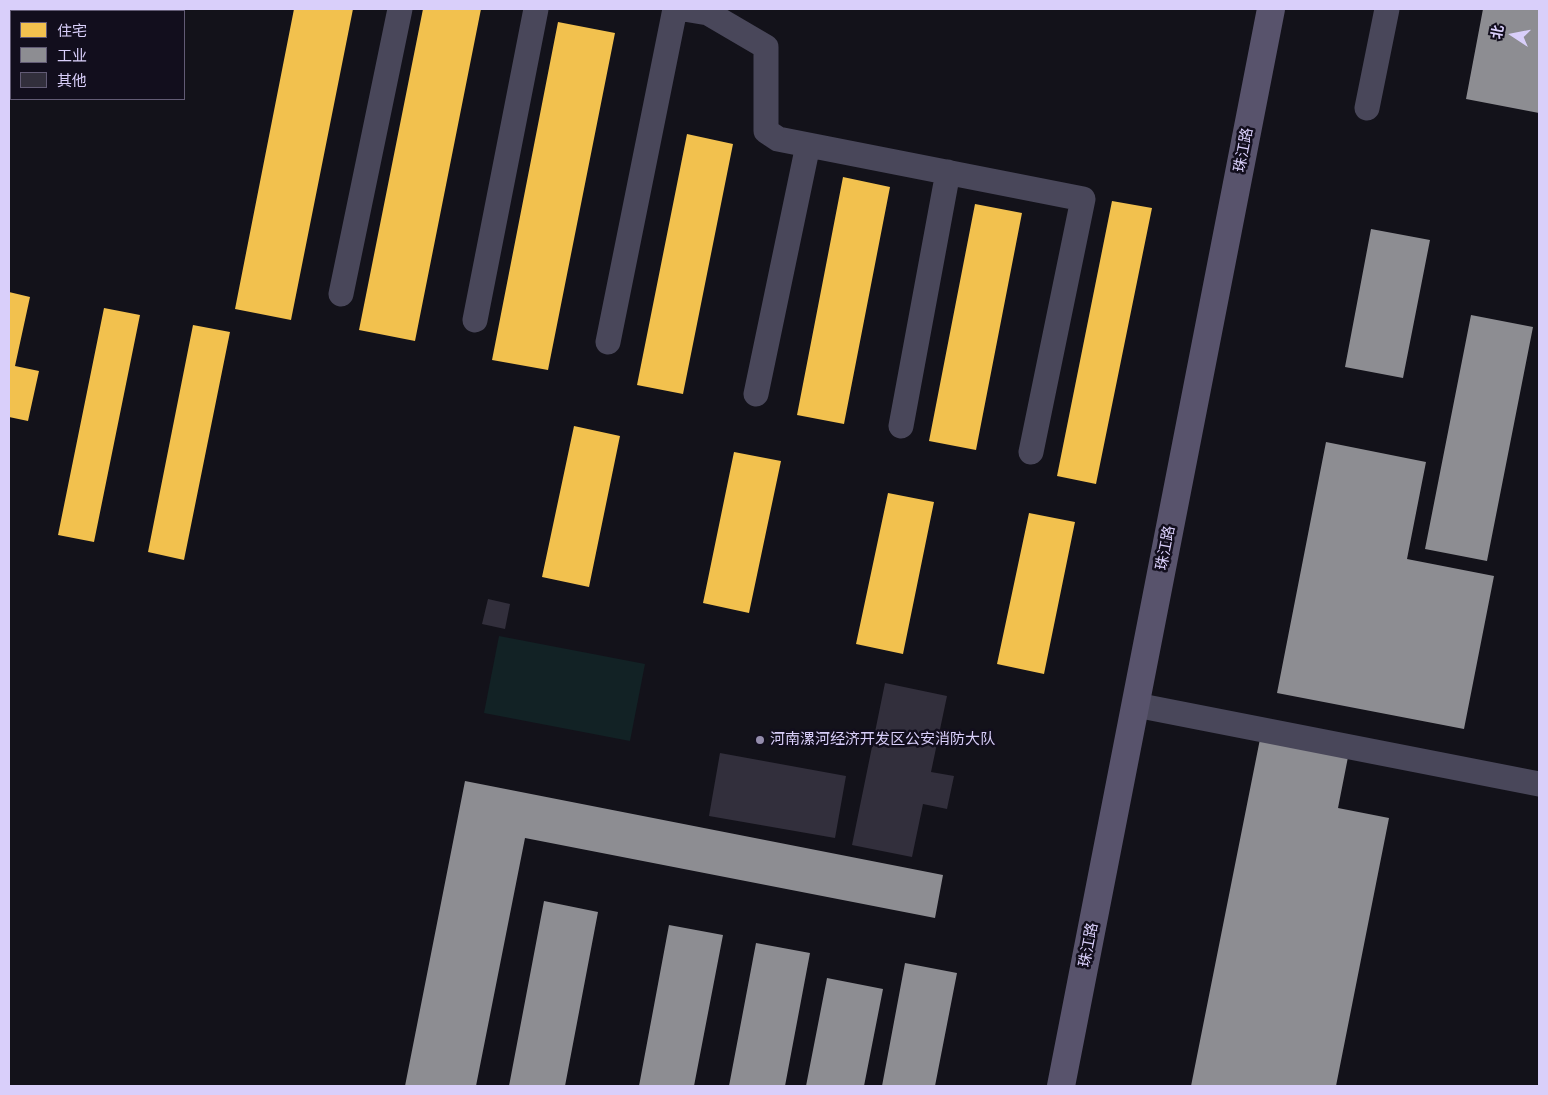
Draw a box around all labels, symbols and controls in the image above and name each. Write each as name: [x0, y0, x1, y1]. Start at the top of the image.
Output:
legend: [10, 10, 185, 100]
north arrow: [1488, 10, 1538, 60]
text: 住宅: [57, 22, 87, 40]
text: 北: [1488, 24, 1507, 41]
text: 工业: [57, 47, 87, 65]
text: 其他: [57, 72, 87, 90]
street label: 珠江路: [1231, 126, 1257, 174]
street label: 珠江路: [1153, 524, 1179, 572]
place label: 河南漯河经济开发区公安消防大队: [770, 731, 995, 749]
marker: 河南漯河经济开发区公安消防大队: [754, 734, 766, 746]
street label: 珠江路: [1076, 921, 1102, 969]

